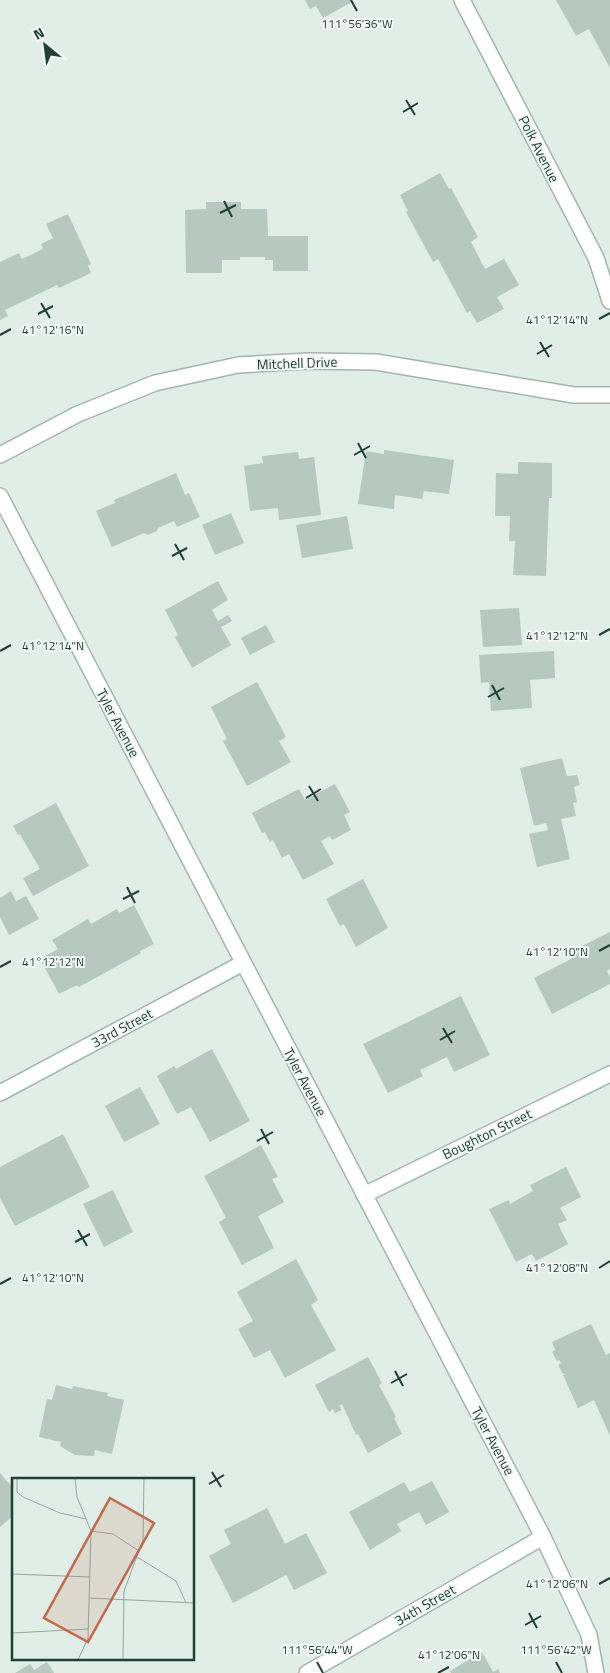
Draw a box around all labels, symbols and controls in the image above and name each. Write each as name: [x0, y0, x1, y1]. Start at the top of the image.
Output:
text: 111°56'36"W: [321, 14, 393, 33]
north arrow: [20, 20, 70, 70]
text: N: [29, 22, 48, 45]
street label: Polk Avenue: [514, 112, 565, 186]
text: 41°12'14"N: [526, 310, 588, 329]
text: 41°12'16"N: [22, 320, 84, 339]
street label: Mitchell Drive: [256, 351, 338, 374]
text: 41°12'12"N: [526, 626, 588, 645]
text: 41°12'14"N: [22, 636, 84, 655]
street label: Tyler Avenue: [92, 685, 145, 761]
text: 41°12'10"N: [526, 942, 588, 961]
text: 41°12'12"N: [22, 952, 84, 971]
street label: 33rd Street: [87, 1003, 156, 1053]
street label: Tyler Avenue: [279, 1044, 332, 1120]
street label: Boughton Street: [439, 1103, 535, 1164]
text: 41°12'08"N: [526, 1258, 588, 1277]
text: 41°12'10"N: [22, 1268, 84, 1287]
street label: Tyler Avenue: [467, 1403, 520, 1479]
inset map: [12, 1478, 195, 1660]
text: 41°12'06"N: [526, 1574, 588, 1593]
street label: 34th Street: [390, 1579, 459, 1630]
text: 111°56'44"W: [281, 1640, 353, 1659]
text: 111°56'42"W: [520, 1640, 592, 1659]
text: 41°12'06"N: [418, 1645, 480, 1664]

